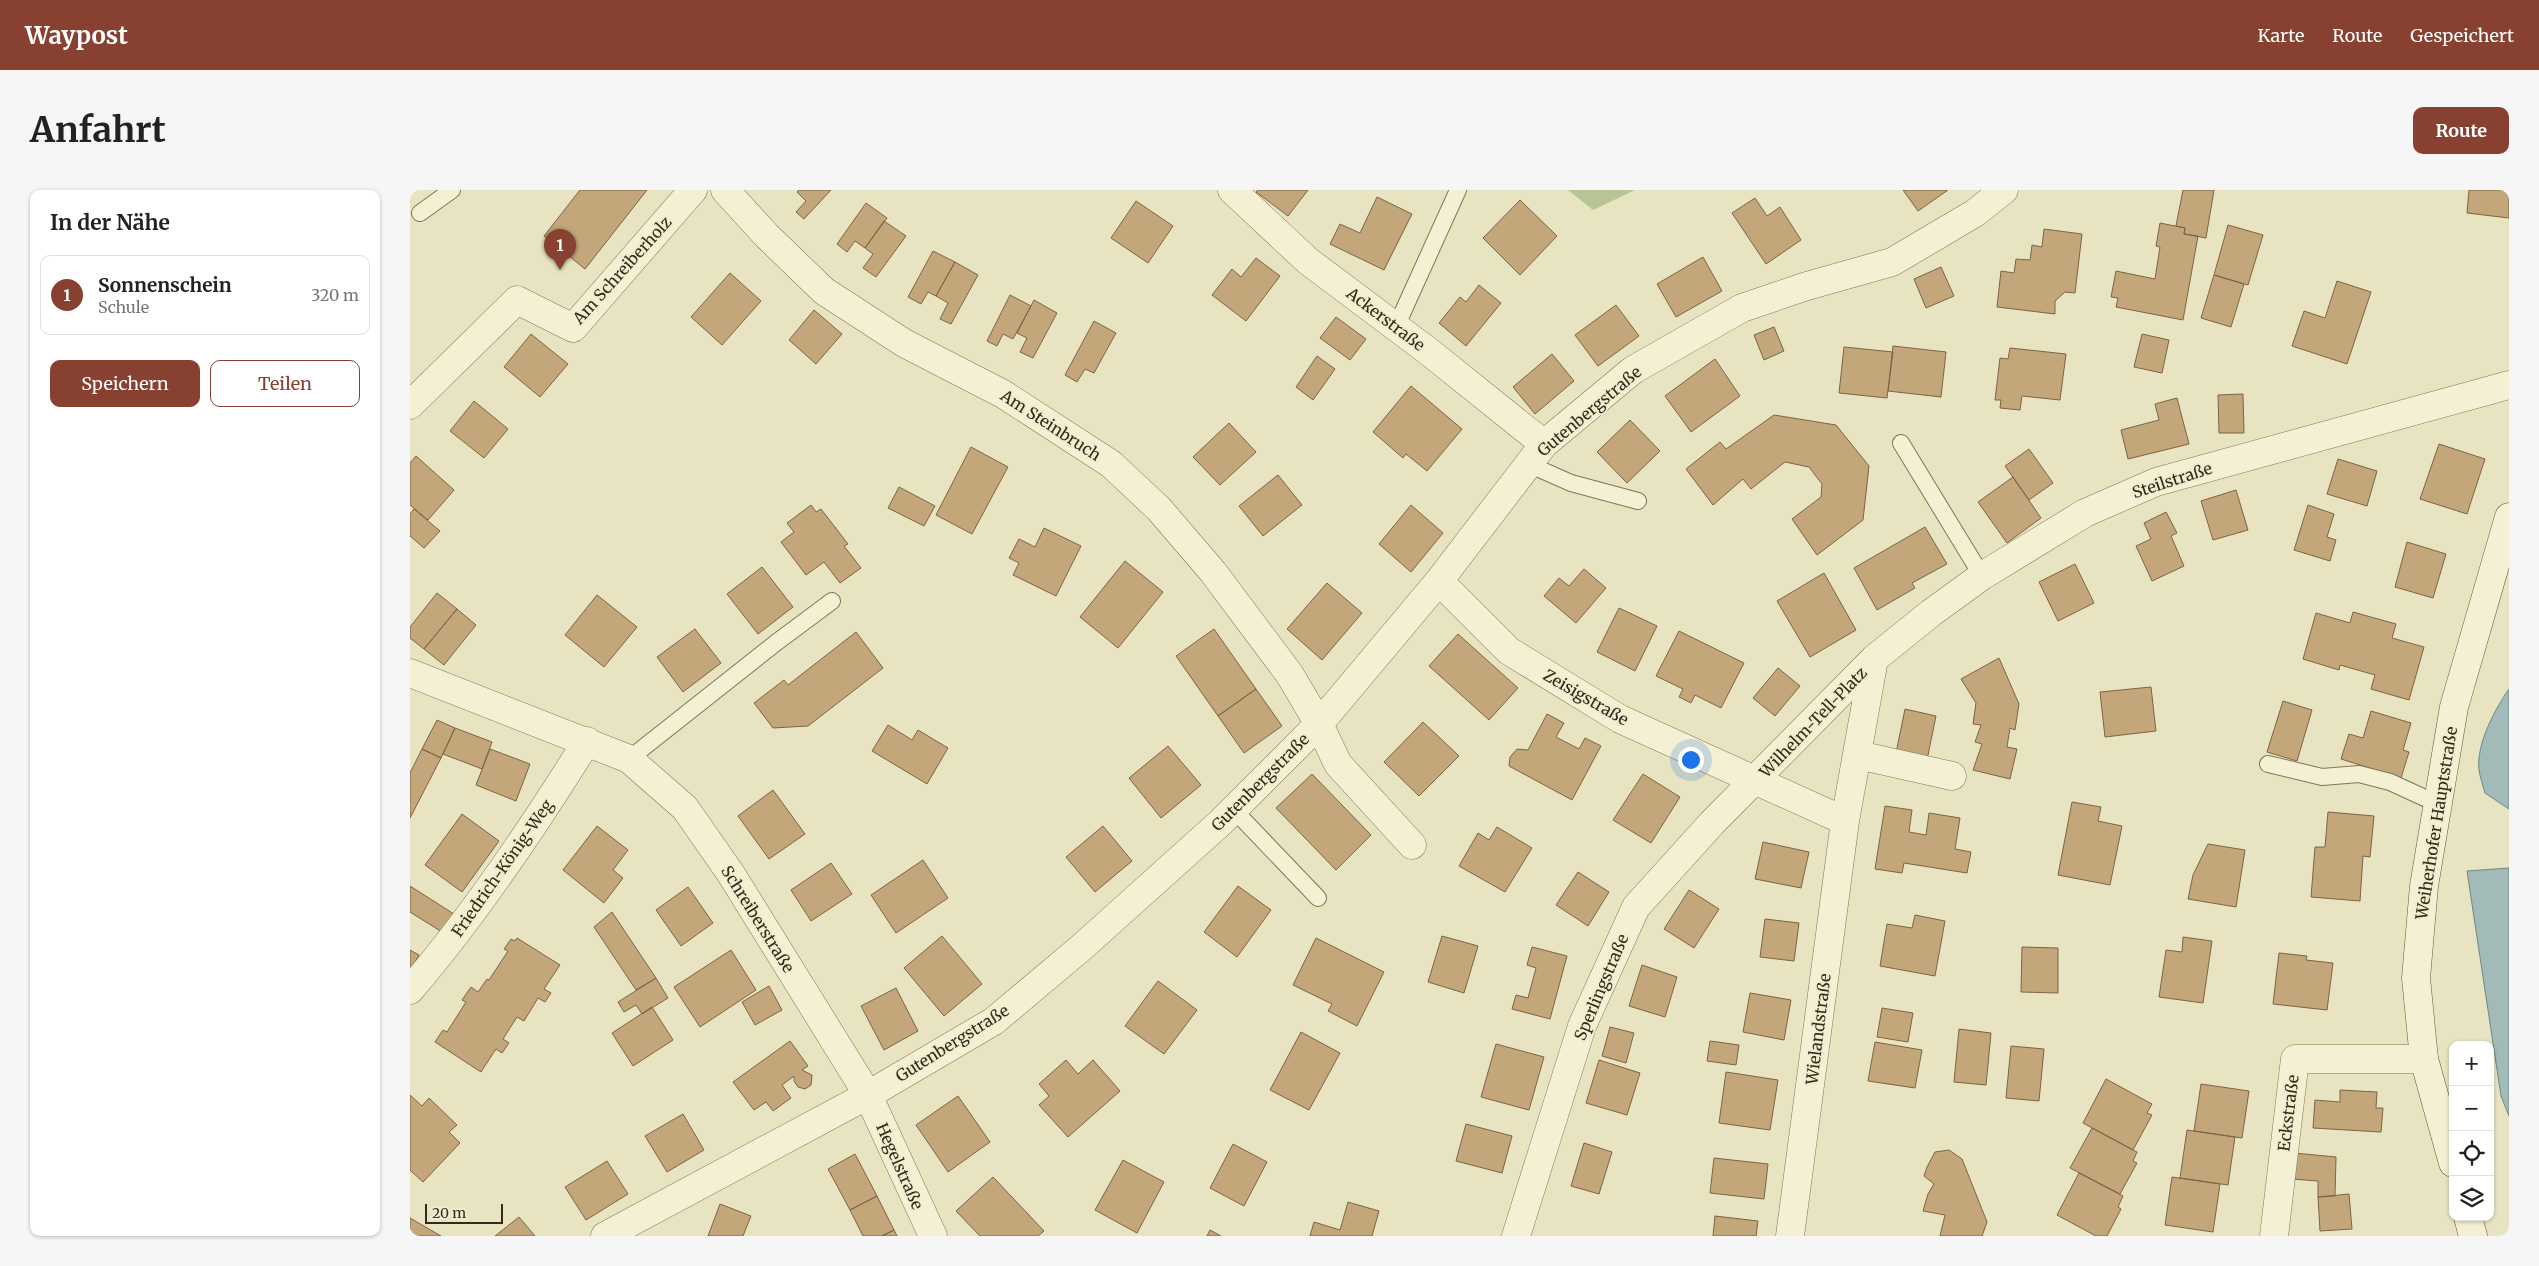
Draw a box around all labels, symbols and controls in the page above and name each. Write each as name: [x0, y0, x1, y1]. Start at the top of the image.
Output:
text: Waypost: [25, 20, 128, 51]
text: Karte: [2258, 24, 2304, 47]
text: Route: [2332, 24, 2382, 47]
text: Gespeichert: [2410, 24, 2514, 47]
button: Route: [2413, 107, 2509, 154]
text: Anfahrt: [30, 108, 166, 152]
text: In der Nähe: [50, 209, 170, 236]
street label: Am Schreiberholz: [568, 212, 676, 329]
pin: 1: [544, 229, 576, 270]
text: Sonnenschein: [98, 273, 232, 297]
street label: Ackerstraße: [1342, 282, 1429, 355]
text: 1: [63, 285, 71, 305]
text: 320 m: [311, 285, 359, 305]
text: Schule: [98, 297, 149, 317]
button: Speichern: [50, 360, 200, 407]
button: Teilen: [210, 360, 360, 407]
street label: Gutenbergstraße: [1533, 362, 1645, 460]
street label: Am Steinbruch: [996, 385, 1105, 465]
street label: Steilstraße: [2130, 458, 2214, 502]
street label: Wilhelm-Tell-Platz: [1754, 662, 1871, 782]
street label: Zeisigstraße: [1540, 665, 1632, 729]
street label: Weiherhofer Hauptstraße: [2411, 725, 2461, 922]
street label: Gutenbergstraße: [1207, 729, 1313, 835]
your location: [1678, 747, 1704, 773]
street label: Friedrich-König-Weg: [447, 795, 557, 941]
street label: Schreiberstraße: [717, 862, 799, 976]
street label: Sperlingstraße: [1570, 931, 1632, 1043]
street label: Wielandstraße: [1801, 972, 1835, 1087]
street label: Gutenbergstraße: [892, 1000, 1012, 1086]
map controls: [2449, 1041, 2494, 1221]
button: +: [2449, 1041, 2494, 1086]
street label: Eckstraße: [2273, 1074, 2303, 1152]
button: −: [2449, 1086, 2494, 1131]
street label: Hegelstraße: [872, 1120, 928, 1212]
button: locate: [2449, 1131, 2494, 1176]
button: layers: [2449, 1176, 2494, 1221]
scale bar: [425, 1201, 502, 1224]
text: 20 m: [432, 1204, 466, 1222]

